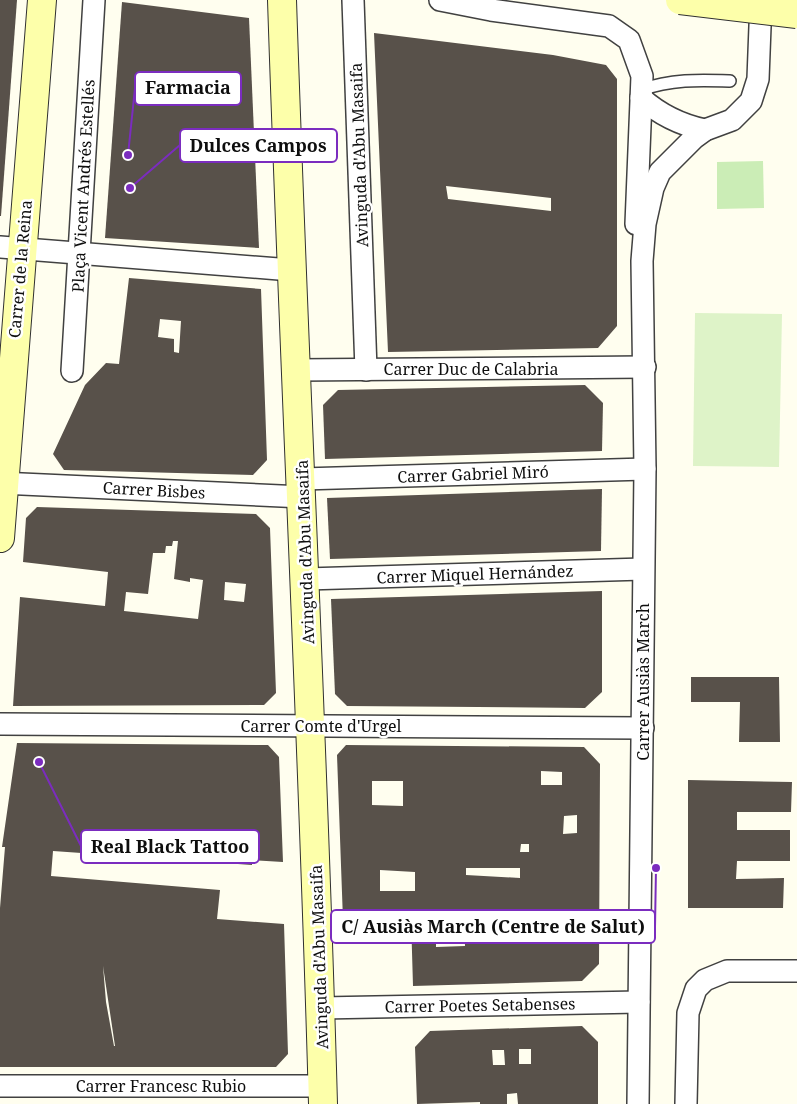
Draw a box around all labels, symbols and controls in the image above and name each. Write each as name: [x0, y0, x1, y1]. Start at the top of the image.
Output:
street label: Avinguda d'Abu Masaifa: [345, 62, 373, 248]
callout: Farmacia: [135, 72, 241, 105]
text: Farmacia: [145, 75, 231, 99]
street label: Plaça Vicent Andrés Estellés: [66, 79, 100, 293]
callout: Dulces Campos: [180, 129, 337, 162]
text: Dulces Campos: [189, 133, 327, 157]
street label: Carrer de la Reina: [3, 199, 37, 339]
street label: Carrer Duc de Calabria: [384, 358, 558, 380]
street label: Avinguda d'Abu Masaifa: [291, 459, 319, 645]
street label: Carrer Gabriel Miró: [397, 460, 549, 488]
street label: Carrer Bisbes: [102, 476, 206, 504]
street label: Carrer Miquel Hernández: [376, 560, 574, 588]
street label: Carrer Ausiàs March: [632, 603, 654, 761]
street label: Carrer Comte d'Urgel: [240, 715, 402, 737]
callout: Real Black Tattoo: [81, 830, 259, 863]
text: Real Black Tattoo: [91, 834, 249, 858]
street label: Avinguda d'Abu Masaifa: [305, 864, 333, 1050]
callout: C/ Ausiàs March (Centre de Salut): [331, 910, 655, 943]
text: C/ Ausiàs March (Centre de Salut): [341, 914, 645, 938]
street label: Carrer Poetes Setabenses: [384, 992, 576, 1018]
street label: Carrer Francesc Rubio: [76, 1075, 246, 1097]

